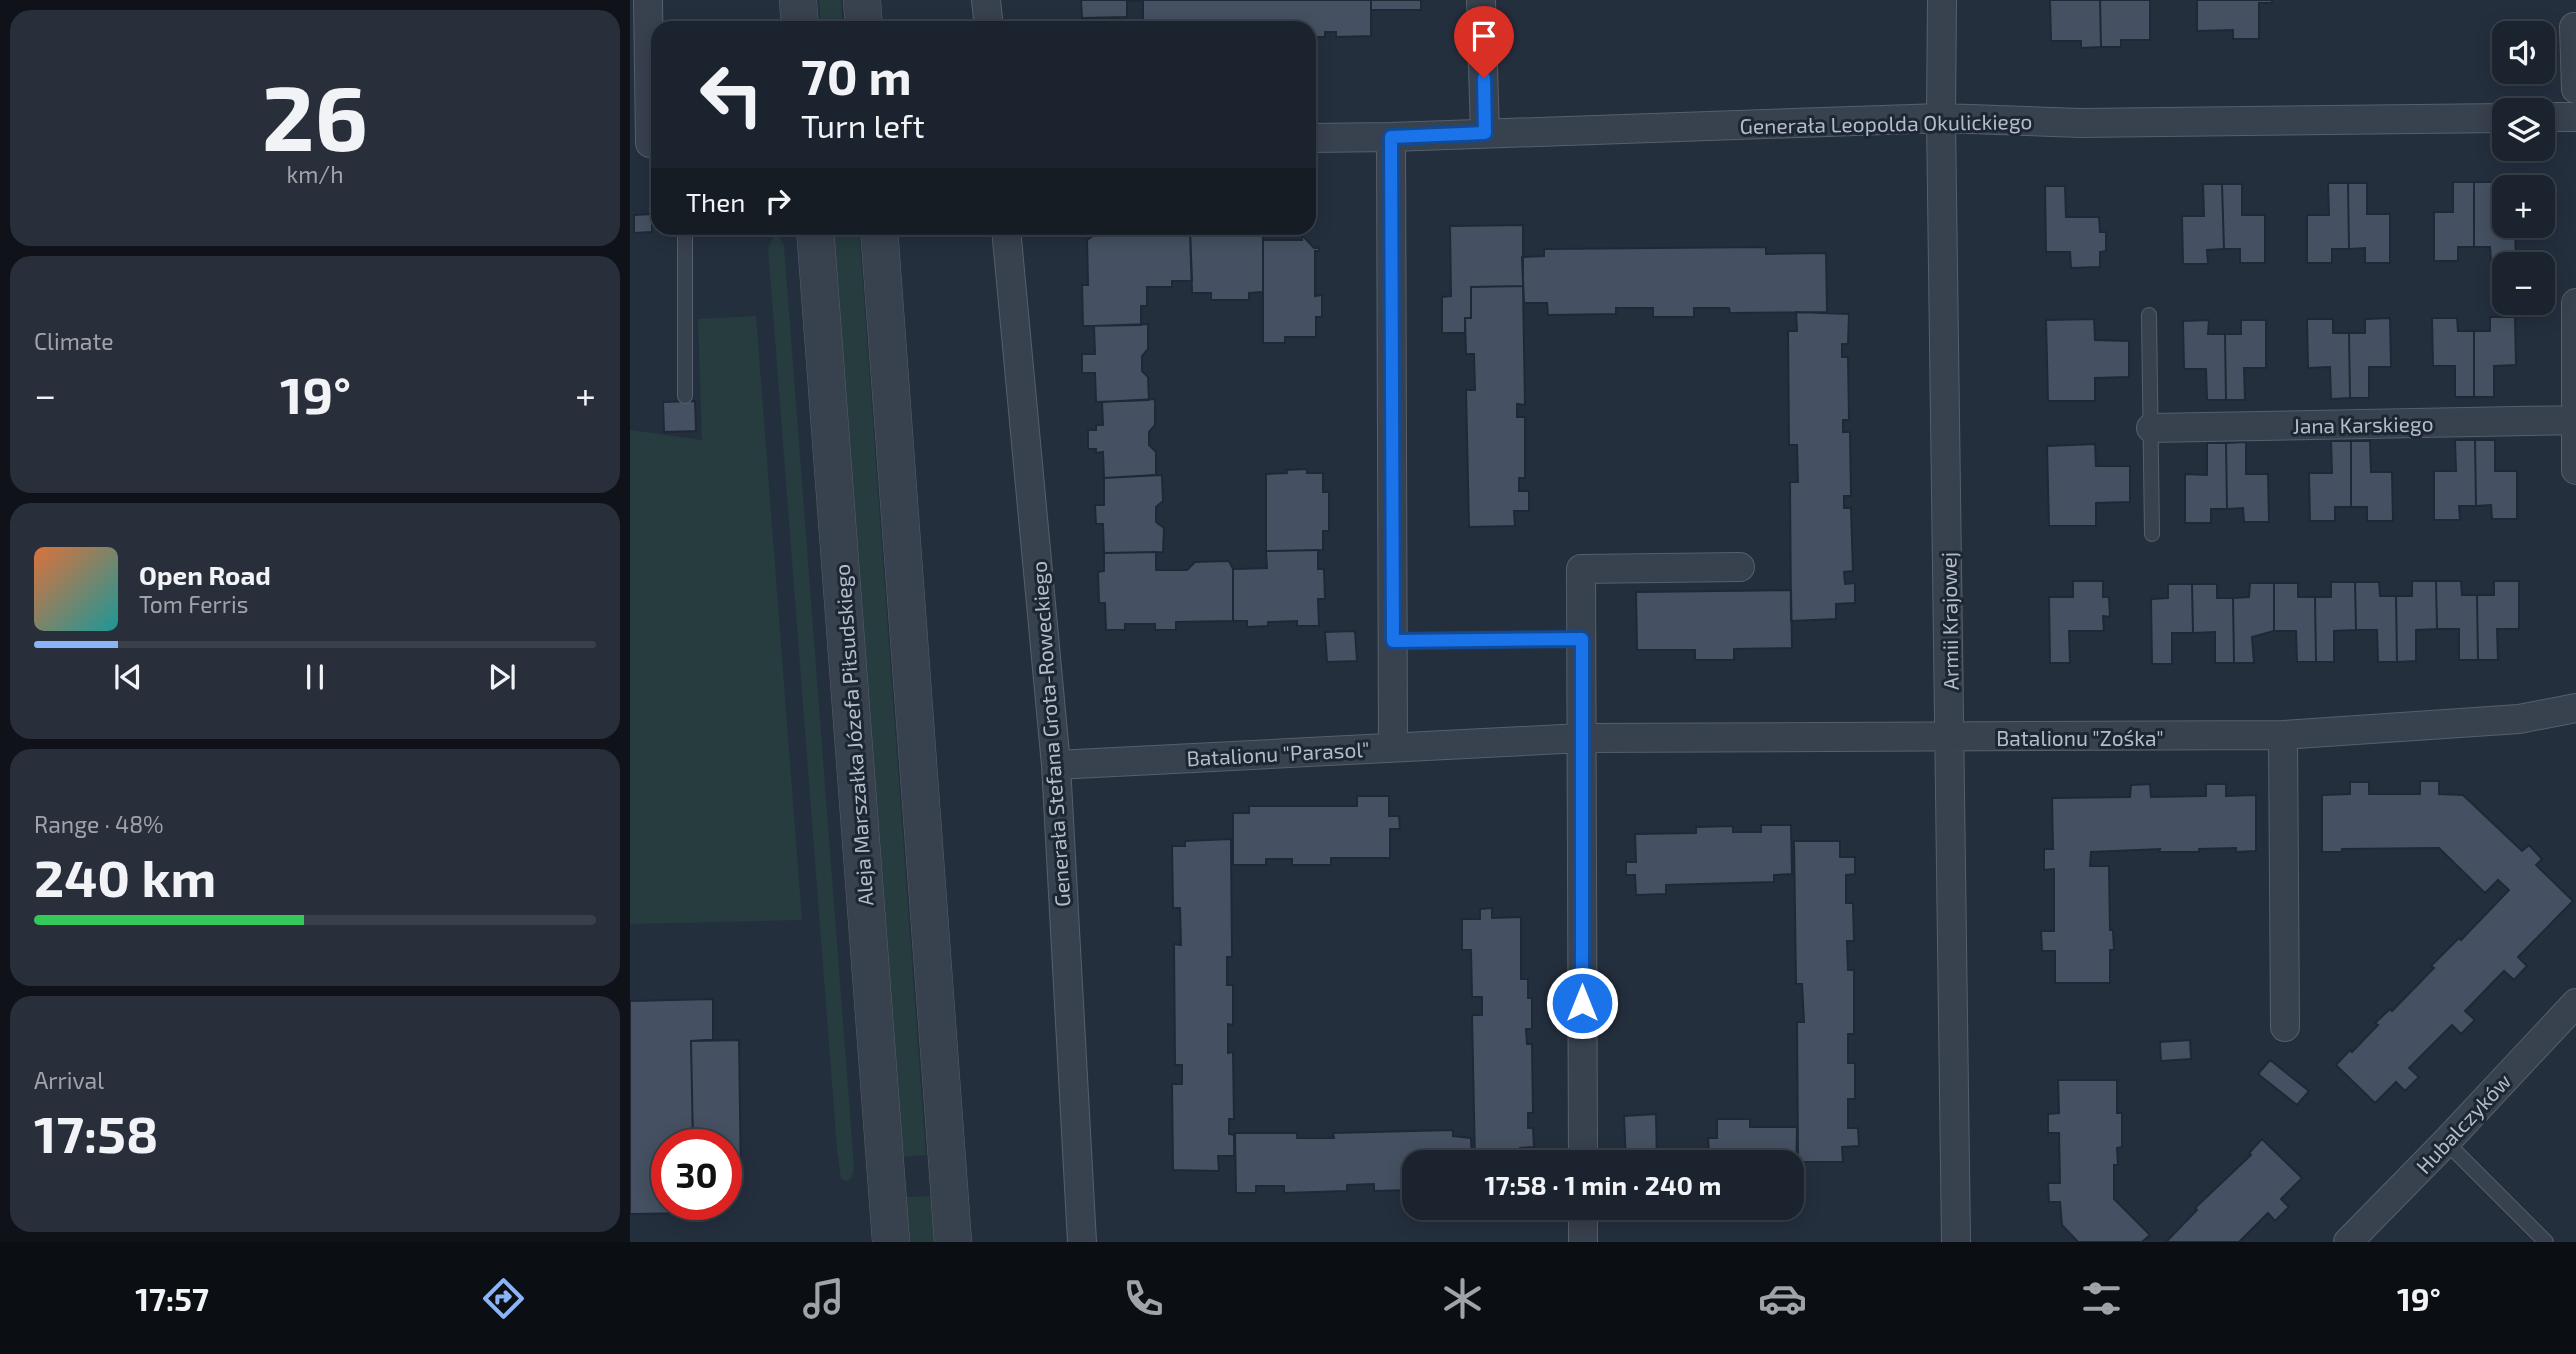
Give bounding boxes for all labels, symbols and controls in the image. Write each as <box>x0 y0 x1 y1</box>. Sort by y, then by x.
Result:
pin <box>1454 6 1514 78</box>
icon: arrive <box>1465 17 1503 55</box>
map controls <box>2492 21 2555 315</box>
button: sound <box>2492 21 2555 84</box>
text: 70 m <box>801 46 912 105</box>
icon: left <box>686 49 777 140</box>
text: 26 <box>262 60 368 169</box>
button: layers <box>2492 98 2555 161</box>
text: Turn left <box>801 106 925 144</box>
street label: Generała Leopolda Okulickiego <box>1739 108 2033 138</box>
text: km/h <box>286 160 344 188</box>
button: + <box>2492 175 2555 238</box>
icon: right <box>759 182 797 220</box>
text: Then <box>686 186 745 217</box>
button: − <box>2492 252 2555 315</box>
text: Climate <box>34 327 114 355</box>
text: 19° <box>280 362 351 424</box>
text: − <box>34 371 56 417</box>
text: + <box>575 371 596 417</box>
street label: Jana Karskiego <box>2292 410 2434 438</box>
street label: Armii Krajowej <box>1935 552 1964 690</box>
text: Open Road <box>139 559 271 590</box>
street label: Generała Stefana Grota-Roweckiego <box>1025 560 1075 908</box>
street label: Aleja Marszałka Józefa Piłsudskiego <box>829 563 878 907</box>
text: Tom Ferris <box>139 590 248 618</box>
icon: previous <box>109 658 147 696</box>
icon: pause <box>296 658 334 696</box>
icon: next <box>483 658 521 696</box>
street label: Batalionu "Zośka" <box>1996 725 2164 750</box>
street label: Batalionu "Parasol" <box>1186 736 1370 770</box>
text: Range · 48% <box>34 810 164 838</box>
text: 240 km <box>34 845 216 907</box>
position arrow <box>1545 966 1619 1040</box>
text: Arrival <box>34 1066 104 1094</box>
street label: Hubalczyków <box>2410 1068 2516 1178</box>
text: 17:58 <box>34 1101 158 1163</box>
speed limit sign: 30 <box>651 1129 742 1220</box>
text: 17:58 · 1 min · 240 m <box>1485 1169 1721 1200</box>
icon: directions <box>479 1274 528 1323</box>
icon: music <box>799 1274 848 1323</box>
icon: phone <box>1119 1274 1168 1323</box>
icon: climate <box>1438 1274 1487 1323</box>
icon: car <box>1758 1274 1807 1323</box>
icon: filters <box>2077 1274 2126 1323</box>
text: 17:57 <box>135 1279 209 1317</box>
text: 19° <box>2397 1279 2441 1317</box>

